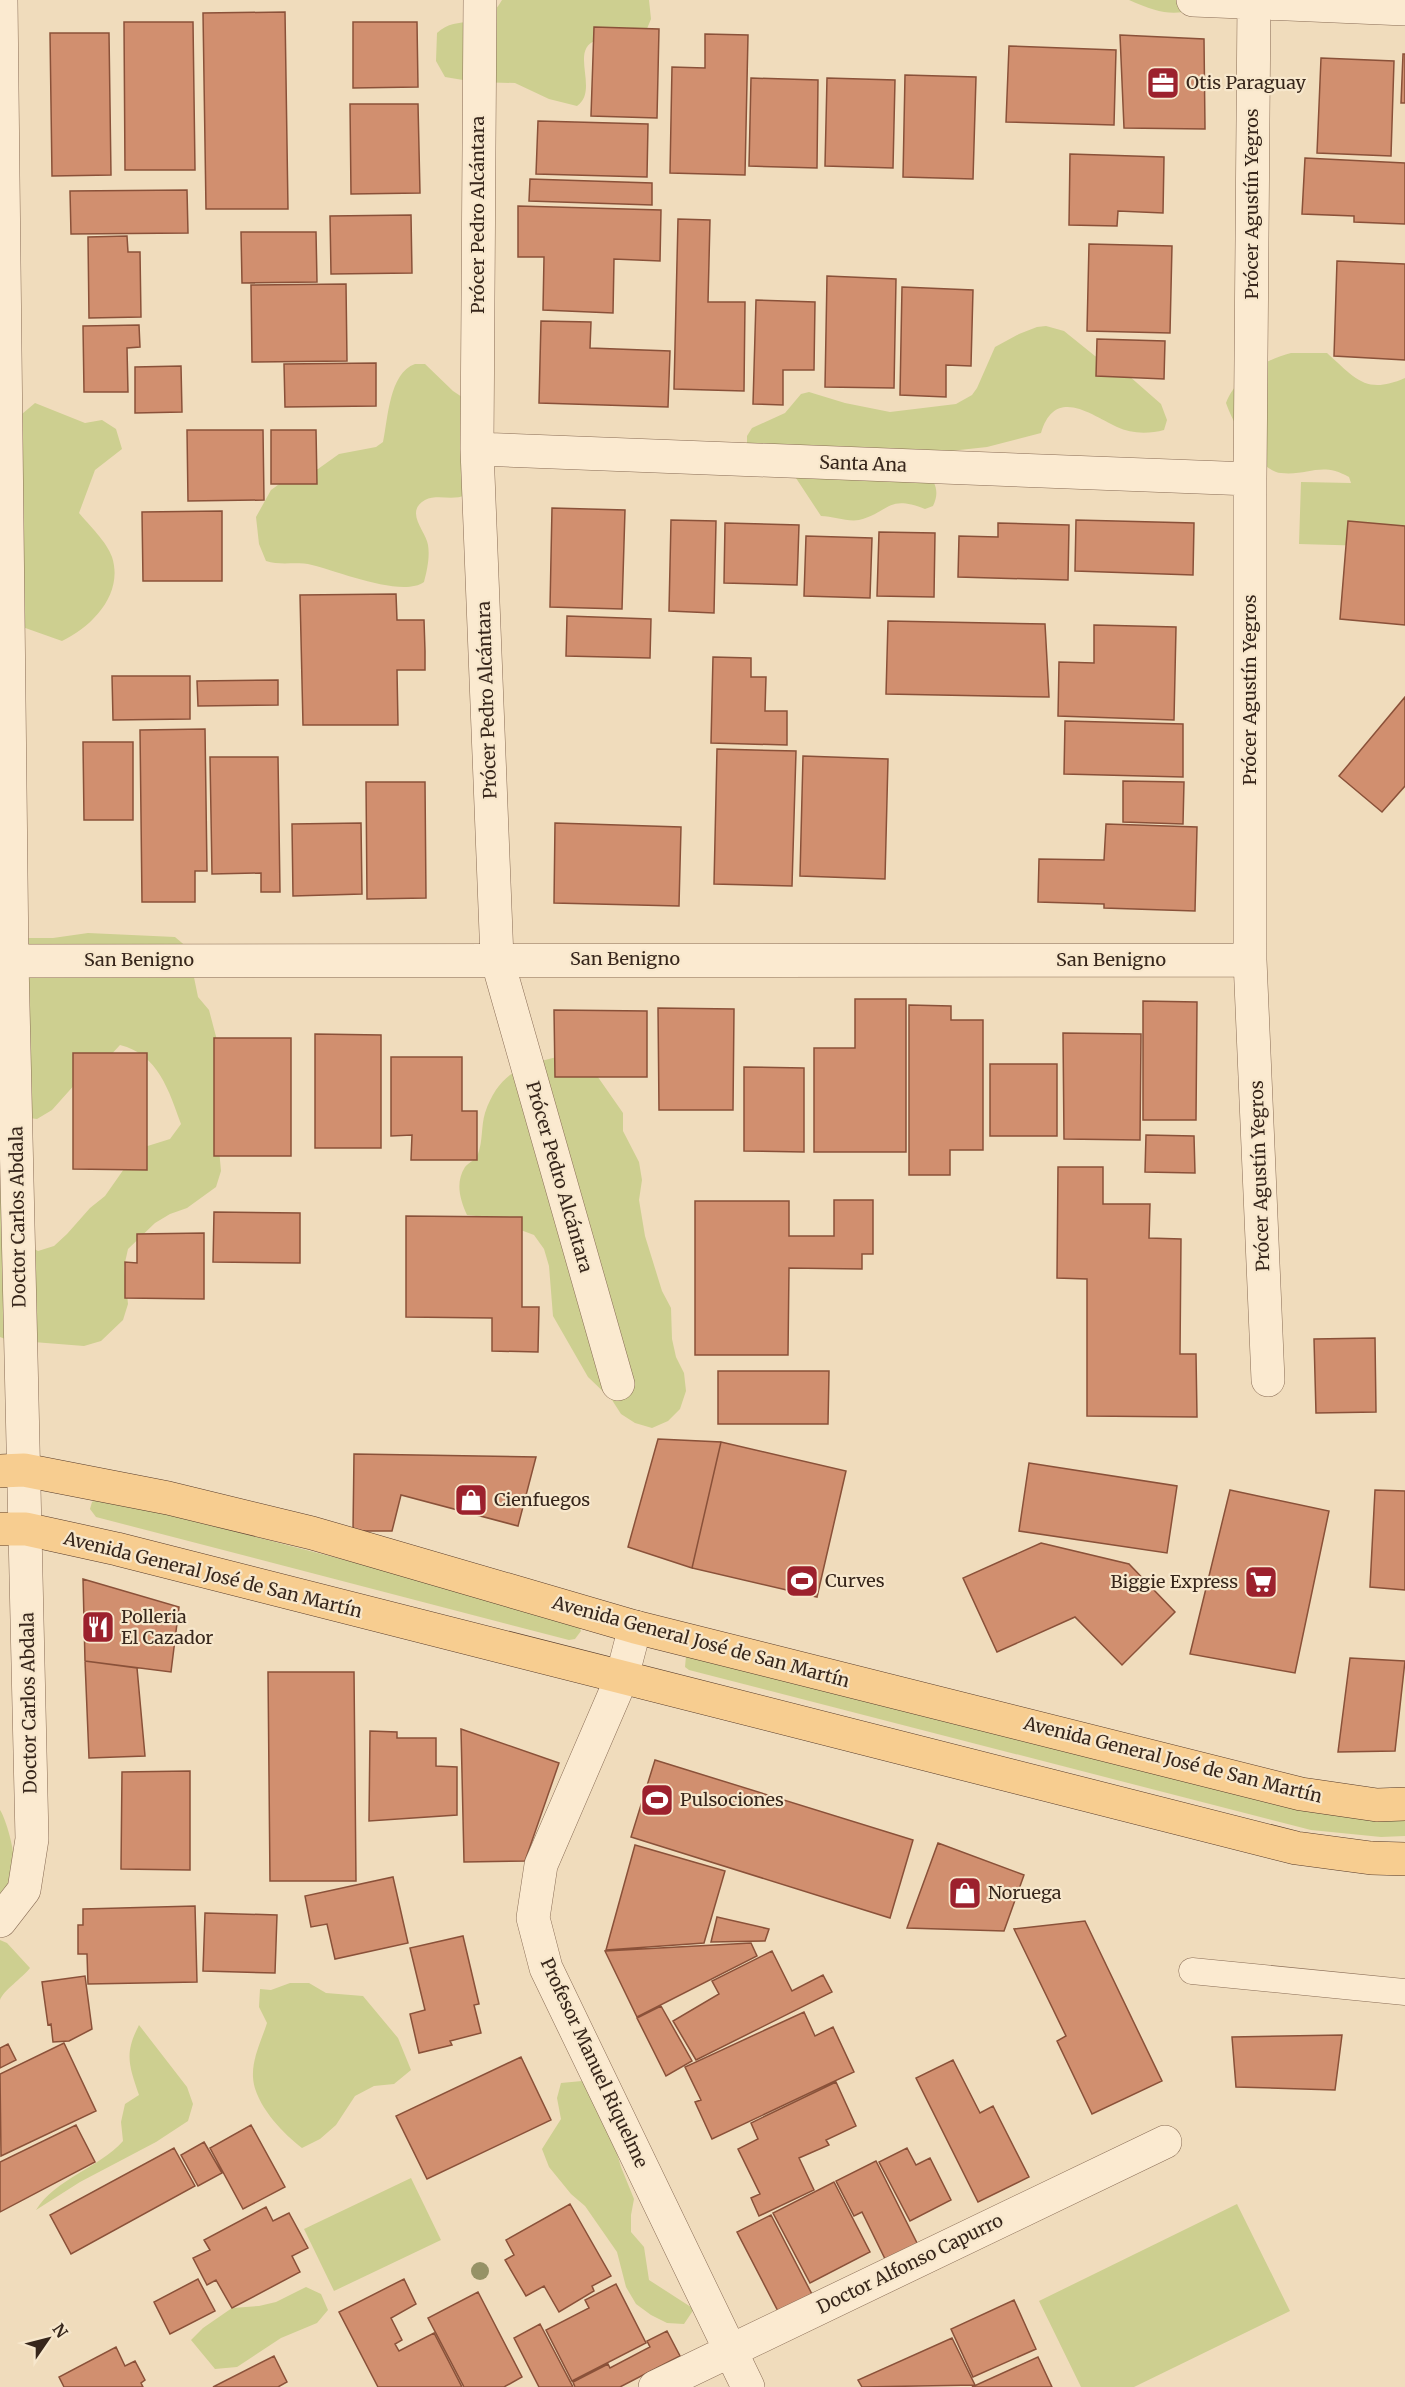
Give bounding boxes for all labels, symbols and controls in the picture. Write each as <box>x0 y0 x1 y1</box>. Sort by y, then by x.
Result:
office icon: Otis Paraguay <box>1145 65 1181 101</box>
place label: Otis Paraguay <box>1186 71 1306 94</box>
street label: Prócer Agustín Yegros <box>1240 108 1263 300</box>
street label: Prócer Pedro Alcántara <box>466 116 489 314</box>
street label: Santa Ana <box>819 450 908 477</box>
street label: Prócer Agustín Yegros <box>1238 594 1261 786</box>
street label: Prócer Pedro Alcántara <box>472 600 501 799</box>
street label: San Benigno <box>570 947 680 970</box>
street label: San Benigno <box>84 948 194 971</box>
street label: San Benigno <box>1056 948 1166 971</box>
street label: Prócer Pedro Alcántara <box>521 1078 598 1276</box>
street label: Prócer Agustín Yegros <box>1245 1080 1274 1272</box>
street label: Doctor Carlos Abdala <box>4 1126 31 1308</box>
shop icon: Cienfuegos <box>453 1482 489 1518</box>
place label: Cienfuegos <box>494 1488 590 1511</box>
street label: Avenida General José de San Martín <box>61 1526 365 1623</box>
sports icon: Curves <box>784 1563 820 1599</box>
supermarket icon: Biggie Express <box>1243 1564 1279 1600</box>
place label: Curves <box>825 1569 885 1592</box>
place label: Biggie Express <box>1111 1570 1238 1593</box>
street label: Avenida General José de San Martín <box>549 1590 852 1692</box>
place label: Polleria El Cazador <box>121 1605 213 1649</box>
restaurant icon: Polleria El Cazador <box>80 1609 116 1645</box>
street label: Doctor Carlos Abdala <box>15 1612 42 1794</box>
street label: Avenida General José de San Martín <box>1021 1711 1325 1808</box>
sports icon: Pulsociones <box>639 1782 675 1818</box>
place label: Pulsociones <box>680 1788 784 1811</box>
shop icon: Noruega <box>947 1875 983 1911</box>
place label: Noruega <box>988 1881 1062 1904</box>
street label: Profesor Manuel Riquelme <box>536 1954 653 2171</box>
street label: Doctor Alfonso Capurro <box>813 2208 1007 2319</box>
north arrow <box>18 2309 78 2369</box>
text: N <box>48 2319 72 2342</box>

